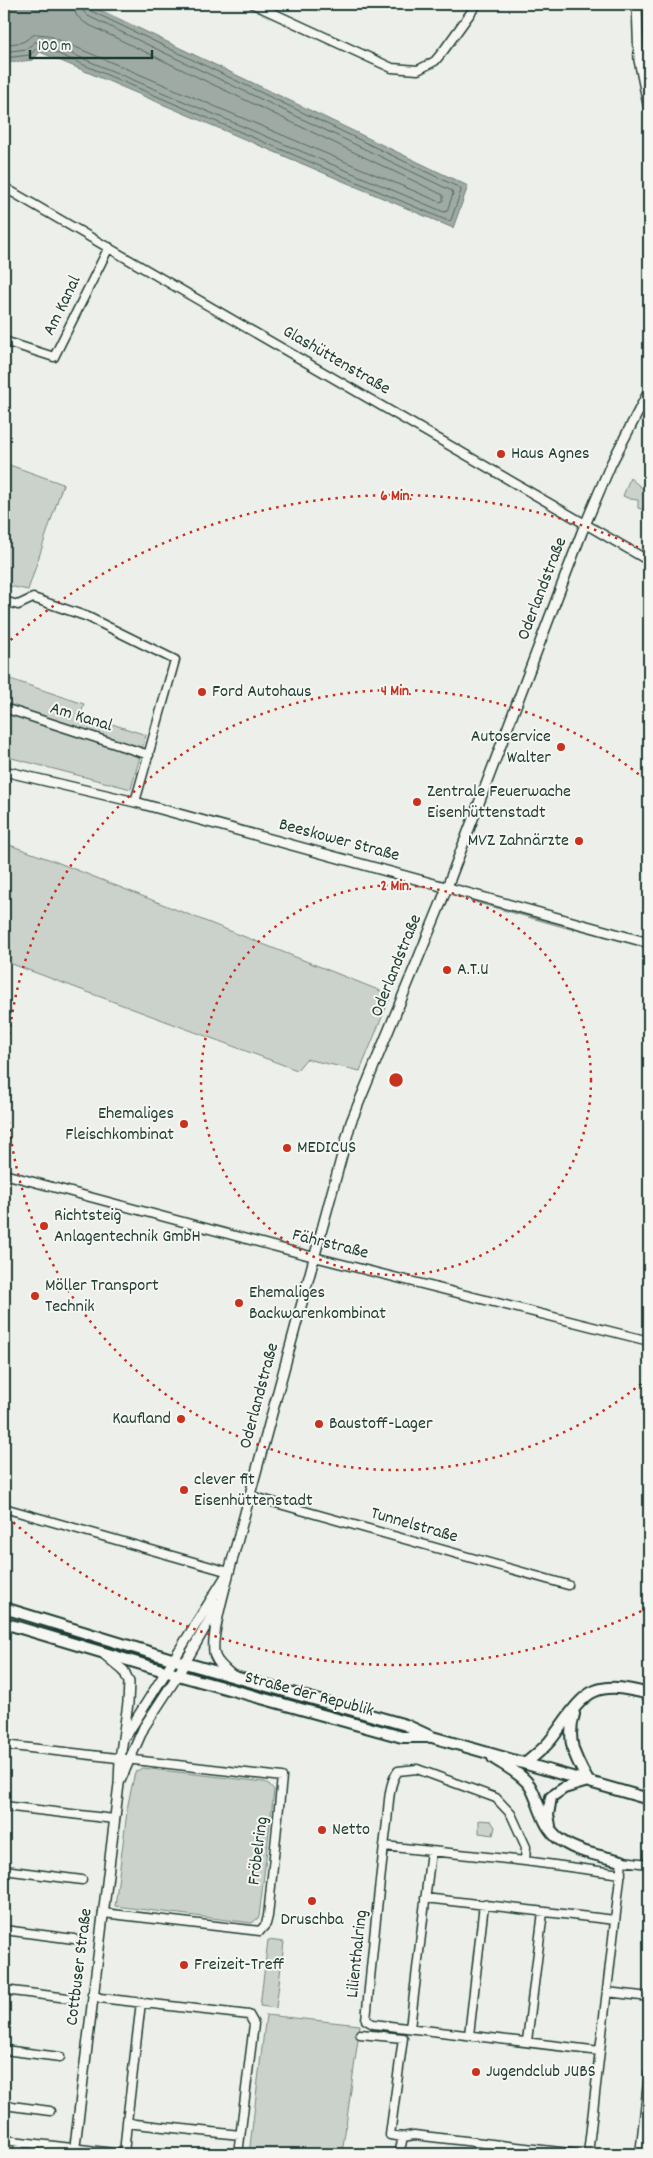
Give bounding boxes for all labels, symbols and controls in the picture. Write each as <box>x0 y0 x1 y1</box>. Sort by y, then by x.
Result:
scale bar <box>30 28 152 60</box>
text: 100 m <box>38 36 71 58</box>
street label: Am Kanal <box>38 271 89 340</box>
street label: Glashüttenstraße <box>277 320 395 402</box>
place label: Haus Agnes <box>511 442 590 467</box>
marker: Haus Agnes <box>495 448 507 460</box>
text: 6 Min. <box>380 486 412 508</box>
street label: Oderlandstraße <box>512 534 574 644</box>
place label: Ford Autohaus <box>212 680 312 705</box>
text: 4 Min. <box>381 681 412 703</box>
marker: Ford Autohaus <box>196 686 208 698</box>
street label: Am Kanal <box>47 697 116 740</box>
place label: Autoservice Walter <box>471 725 551 771</box>
marker: Autoservice Walter <box>555 741 567 753</box>
place label: Zentrale Feuerwache Eisenhüttenstadt <box>427 780 571 826</box>
marker: Zentrale Feuerwache Eisenhüttenstadt <box>411 796 423 808</box>
street label: Beeskower Straße <box>276 813 402 869</box>
place label: MVZ Zahnärzte <box>468 829 569 854</box>
marker: MVZ Zahnärzte <box>573 835 585 847</box>
text: 2 Min. <box>381 876 412 898</box>
street label: Oderlandstraße <box>365 911 429 1021</box>
place label: A.T.U <box>457 958 489 983</box>
marker: A.T.U <box>441 964 453 976</box>
centre of rings <box>387 1071 405 1089</box>
place label: Ehemaliges Fleischkombinat <box>65 1102 174 1148</box>
marker: Ehemaliges Fleischkombinat <box>178 1118 190 1130</box>
place label: MEDICUS <box>297 1136 356 1161</box>
marker: MEDICUS <box>281 1142 293 1154</box>
place label: Richtsteig Anlagentechnik GmbH <box>54 1204 201 1250</box>
marker: Richtsteig Anlagentechnik GmbH <box>38 1220 50 1232</box>
street label: Fährstraße <box>289 1223 371 1267</box>
place label: Möller Transport Technik <box>45 1274 159 1320</box>
place label: Ehemaliges Backwarenkombinat <box>249 1281 386 1327</box>
marker: Möller Transport Technik <box>29 1290 41 1302</box>
marker: Ehemaliges Backwarenkombinat <box>233 1297 245 1309</box>
street label: Oderlandstraße <box>234 1340 286 1452</box>
place label: Kaufland <box>112 1407 171 1432</box>
place label: Baustoff-Lager <box>329 1412 433 1437</box>
marker: Kaufland <box>175 1413 187 1425</box>
marker: Baustoff-Lager <box>313 1418 325 1430</box>
place label: clever fit Eisenhüttenstadt <box>194 1468 313 1514</box>
marker: clever fit Eisenhüttenstadt <box>178 1484 190 1496</box>
street label: Tunnelstraße <box>367 1502 461 1550</box>
street label: Straße der Republik <box>242 1666 376 1724</box>
street label: Fröbelring <box>242 1815 276 1887</box>
place label: Netto <box>332 1818 370 1843</box>
marker: Netto <box>316 1824 328 1836</box>
marker: Druschba <box>306 1895 318 1907</box>
street label: Cottbuser Straße <box>60 1907 100 2027</box>
place label: Druschba <box>280 1908 344 1933</box>
street label: Lilienthalring <box>341 1909 375 1999</box>
place label: Freizeit-Treff <box>194 1953 285 1978</box>
marker: Freizeit-Treff <box>178 1959 190 1971</box>
place label: Jugendclub JUBS <box>486 2060 596 2085</box>
marker: Jugendclub JUBS <box>470 2066 482 2078</box>

